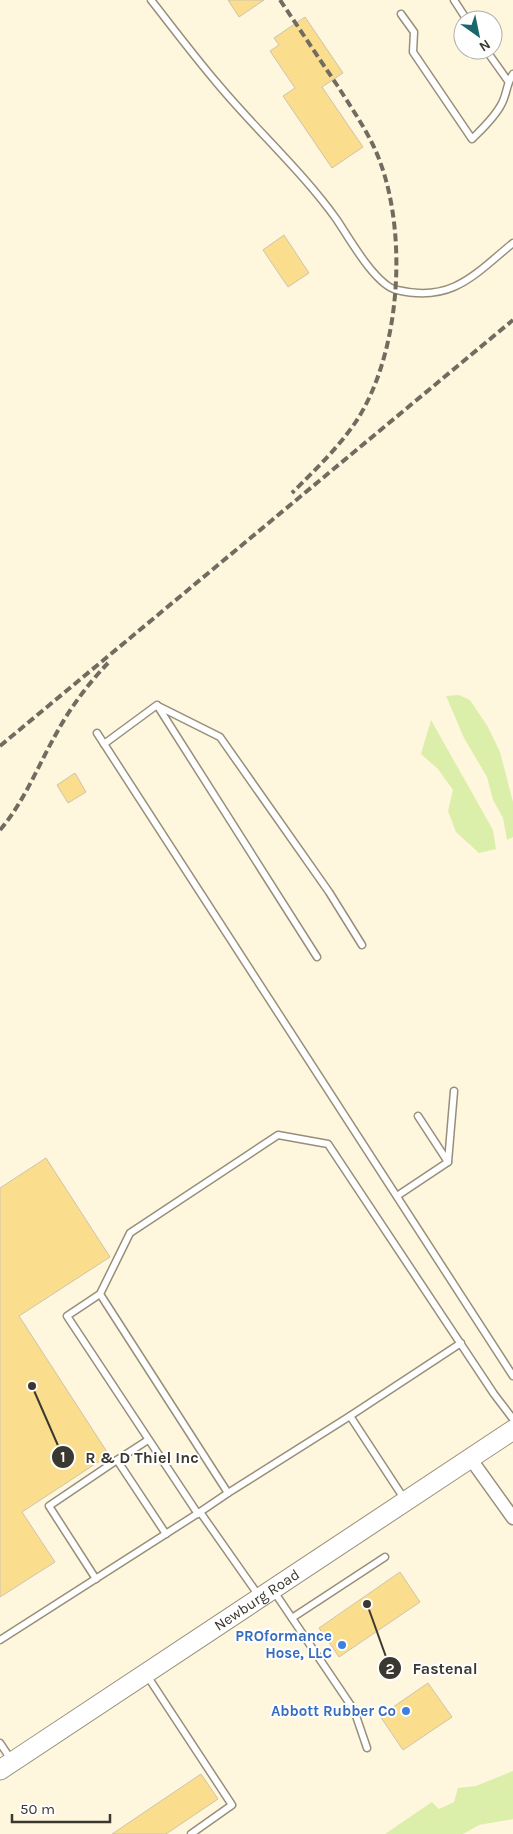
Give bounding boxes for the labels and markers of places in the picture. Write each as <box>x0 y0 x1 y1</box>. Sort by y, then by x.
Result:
callout: R & D Thiel Inc <box>50 1442 209 1473</box>
place label: PROformance Hose, LLC <box>235 1627 332 1662</box>
marker: PROformance Hose, LLC <box>336 1639 348 1651</box>
callout: Fastenal <box>377 1653 488 1684</box>
place label: Abbott Rubber Co <box>271 1702 396 1720</box>
marker: Abbott Rubber Co <box>400 1705 412 1717</box>

